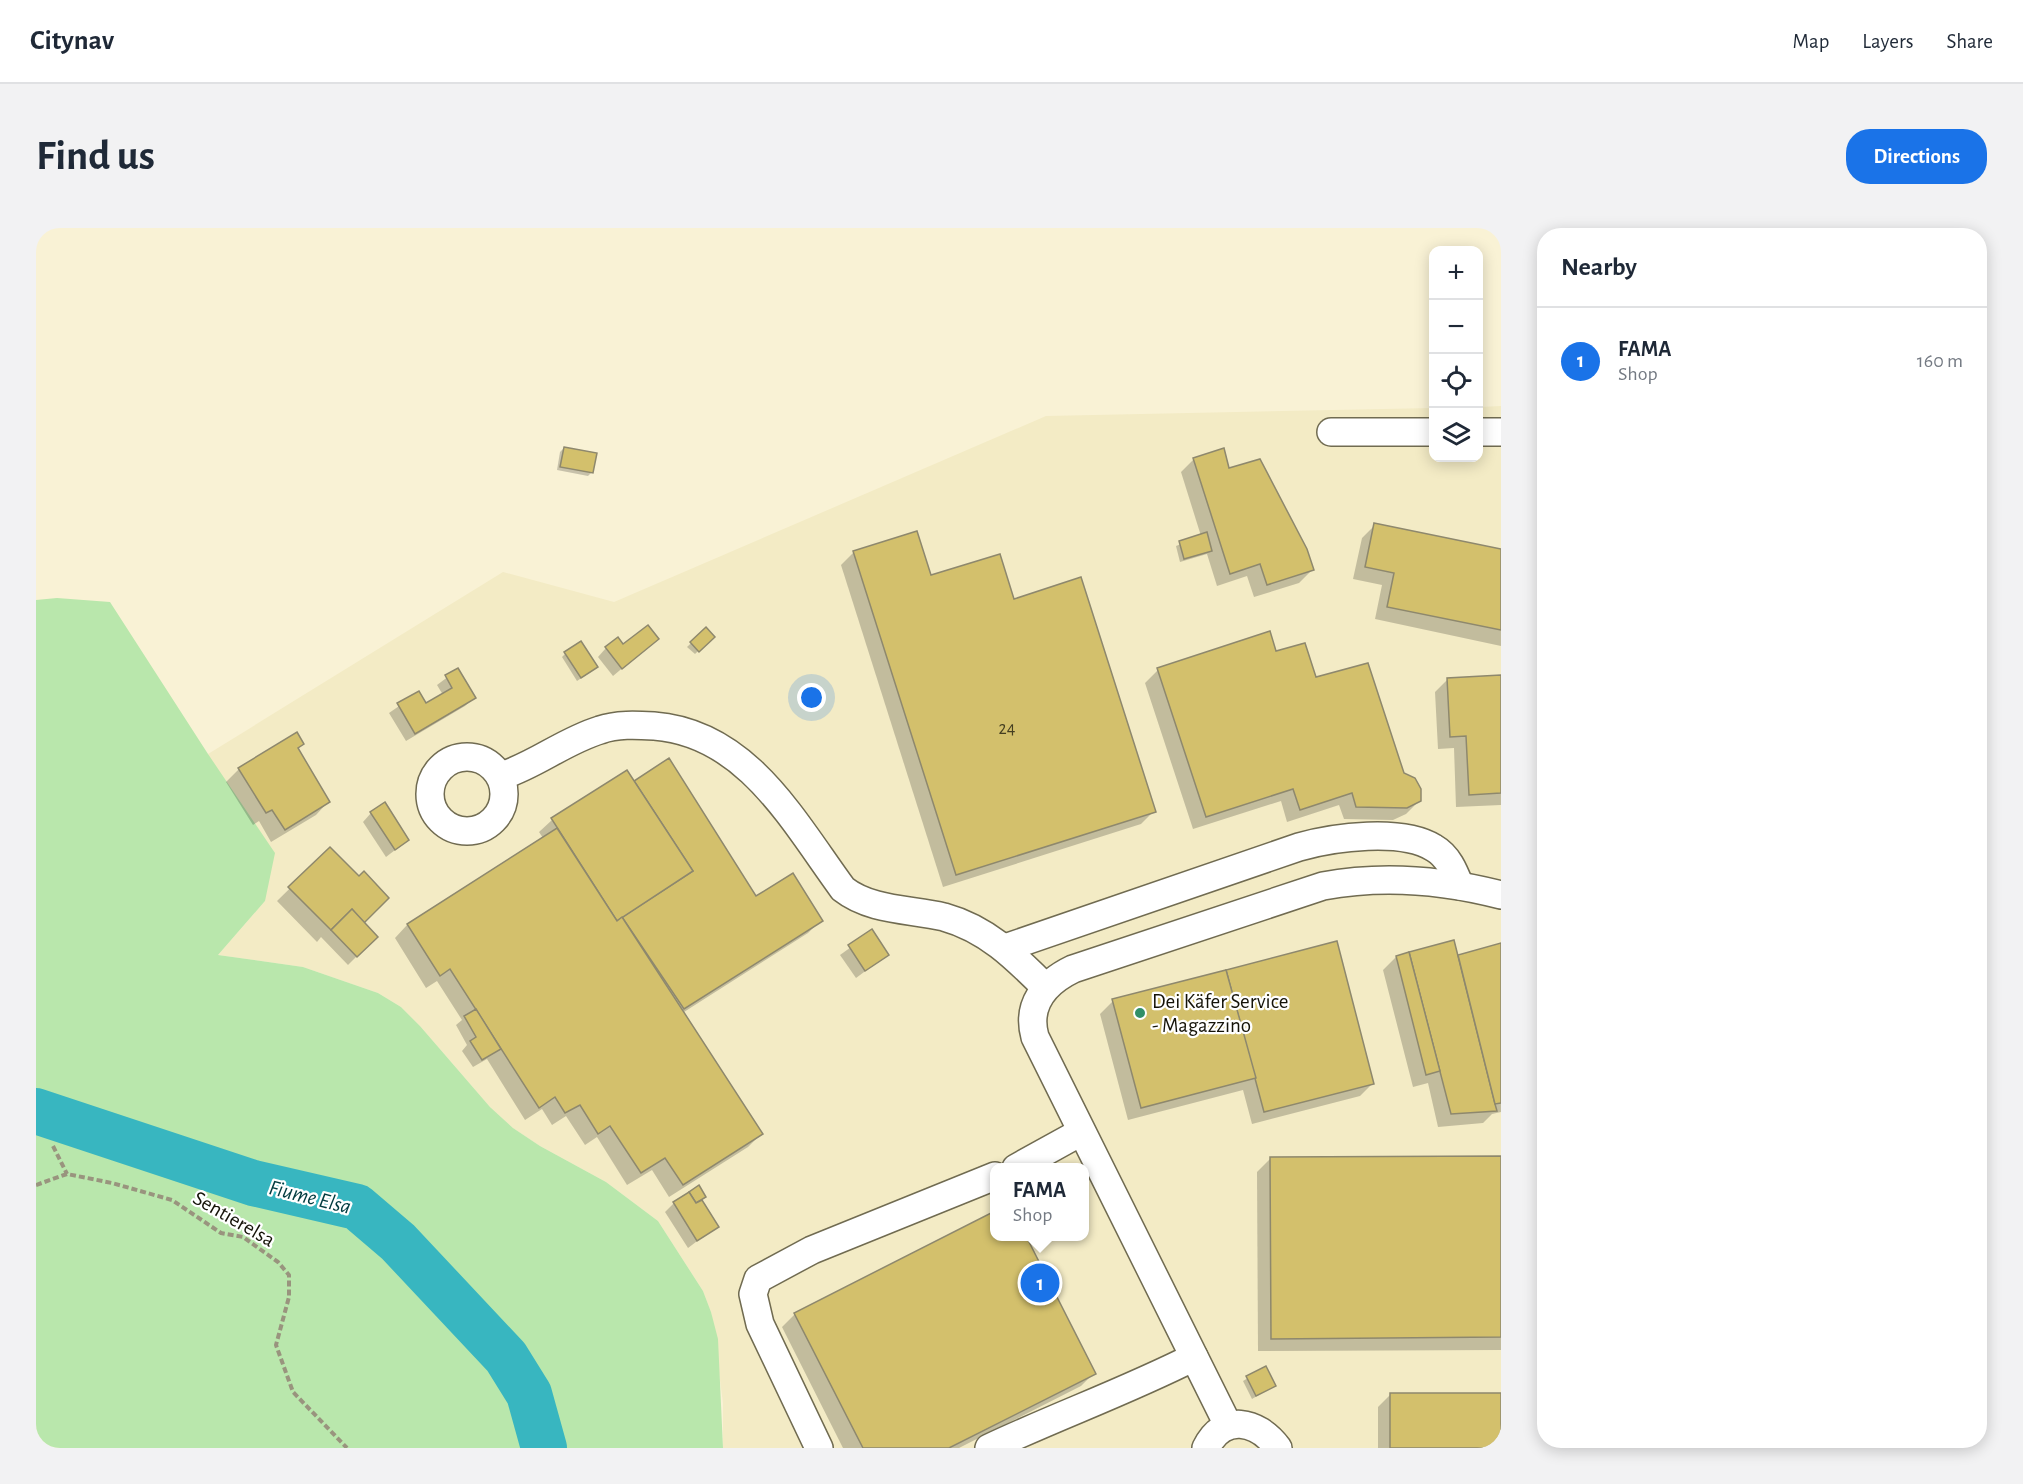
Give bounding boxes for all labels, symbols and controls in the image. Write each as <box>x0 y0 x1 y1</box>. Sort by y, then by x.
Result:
text: Citynav <box>30 27 114 55</box>
text: Map <box>1793 31 1829 52</box>
text: Layers <box>1862 31 1913 52</box>
text: Share <box>1946 31 1993 52</box>
button: Directions <box>1846 129 1987 184</box>
text: Find us <box>36 135 155 177</box>
map controls <box>1429 246 1483 462</box>
button: + <box>1429 246 1483 300</box>
text: Nearby <box>1561 254 1637 280</box>
button: − <box>1429 300 1483 354</box>
text: FAMA <box>1618 338 1671 360</box>
text: 1 <box>1577 351 1584 371</box>
text: 160 m <box>1917 351 1963 371</box>
button: locate <box>1429 354 1483 408</box>
text: Shop <box>1618 364 1658 384</box>
button: layers <box>1429 408 1483 462</box>
your location <box>797 683 826 712</box>
house number: 24 <box>999 720 1016 738</box>
place label: Dei Käfer Service - Magazzino <box>1152 991 1288 1036</box>
marker: Dei Käfer Service - Magazzino <box>1133 1006 1147 1020</box>
popup <box>990 1163 1089 1241</box>
water label: Fiume Elsa <box>267 1176 353 1218</box>
text: FAMA <box>1013 1179 1066 1201</box>
street label: Sentierelsa <box>190 1187 279 1251</box>
text: Shop <box>1013 1205 1052 1225</box>
pin: 1 <box>1020 1260 1060 1306</box>

